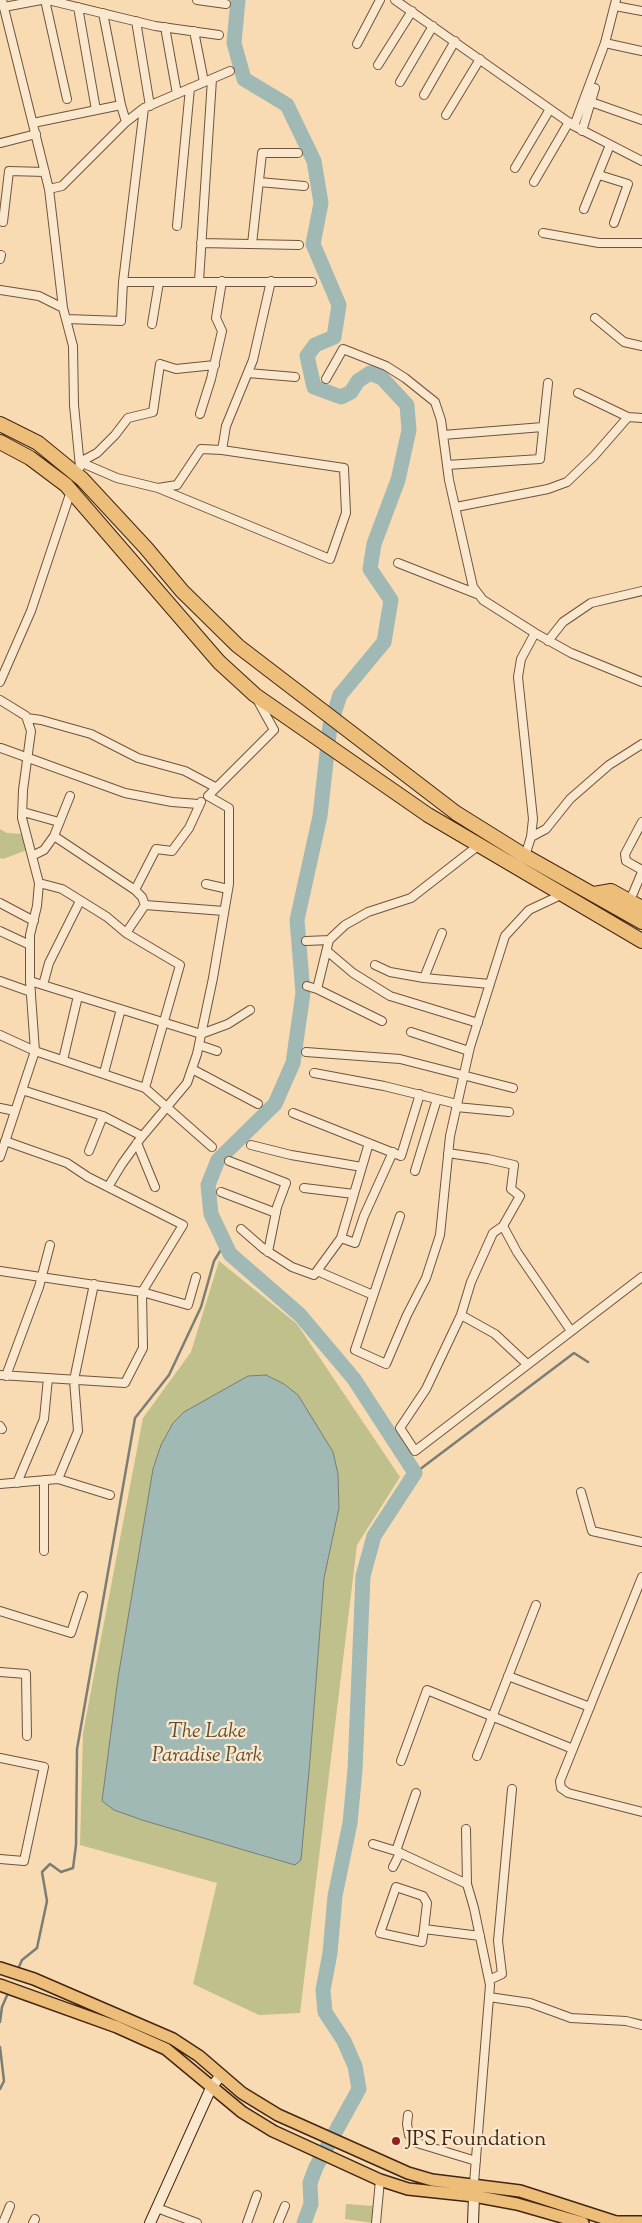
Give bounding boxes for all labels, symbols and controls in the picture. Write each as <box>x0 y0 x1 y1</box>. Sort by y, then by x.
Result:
park label: The Lake Paradise Park <box>152 1720 262 1770</box>
place label: JPS Foundation <box>406 2128 546 2154</box>
marker: JPS Foundation <box>390 2135 402 2147</box>

